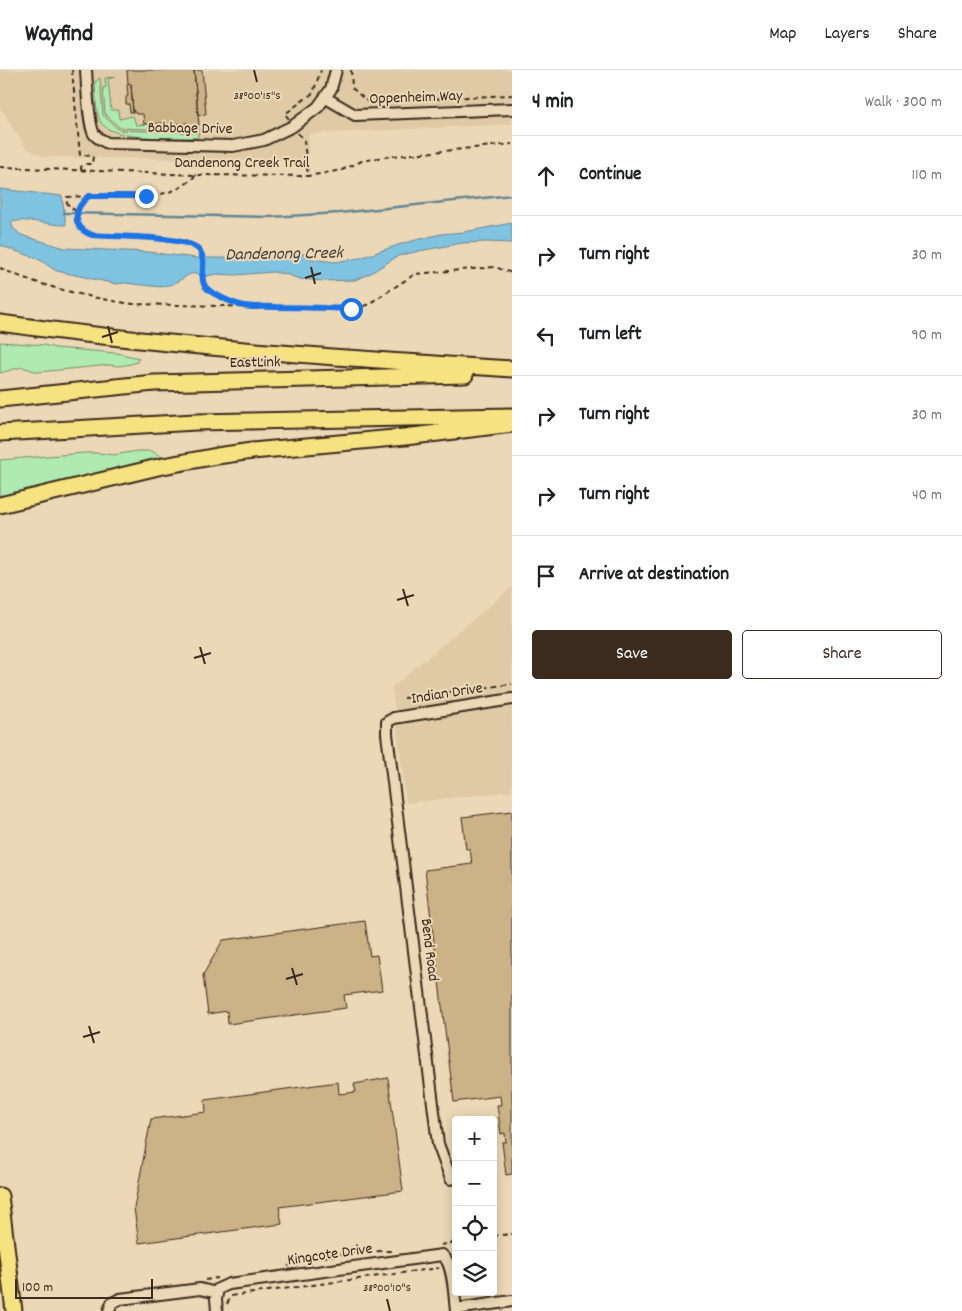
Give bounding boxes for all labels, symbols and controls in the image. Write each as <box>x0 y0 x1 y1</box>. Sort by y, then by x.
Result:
text: Wayfind <box>25 18 93 52</box>
text: Map <box>769 22 796 47</box>
text: Layers <box>824 22 870 47</box>
text: Share <box>898 22 937 47</box>
street label: Oppenheim Way <box>369 85 464 111</box>
text: 38°00'15"S <box>233 88 281 105</box>
text: 4 min <box>532 88 574 118</box>
text: Walk · 300 m <box>865 91 942 114</box>
street label: Babbage Drive <box>147 117 233 141</box>
street label: Dandenong Creek Trail <box>175 152 310 175</box>
icon: ahead <box>532 162 560 190</box>
text: Continue <box>579 162 641 189</box>
text: 110 m <box>912 164 942 187</box>
route end <box>135 185 158 208</box>
water label: Dandenong Creek <box>225 241 345 269</box>
icon: right <box>532 242 560 270</box>
text: Turn right <box>579 242 650 269</box>
text: 30 m <box>912 244 942 267</box>
route start <box>340 298 363 321</box>
icon: left <box>532 322 560 350</box>
text: Turn left <box>579 322 642 349</box>
text: 90 m <box>911 324 942 347</box>
street label: EastLink <box>229 351 281 375</box>
icon: right <box>532 402 560 430</box>
text: Turn right <box>579 402 650 429</box>
text: 30 m <box>912 404 942 427</box>
icon: right <box>532 482 560 510</box>
text: Turn right <box>579 482 650 509</box>
text: 40 m <box>912 484 942 507</box>
icon: arrive <box>532 562 560 590</box>
text: Arrive at destination <box>579 562 729 589</box>
button: Save <box>532 630 732 679</box>
button: Share <box>742 630 942 679</box>
street label: Indian Drive <box>410 677 484 711</box>
street label: Bend Road <box>414 917 444 983</box>
map controls <box>452 1116 497 1296</box>
button: + <box>452 1116 497 1161</box>
button: − <box>452 1161 497 1206</box>
button: locate <box>452 1206 497 1251</box>
street label: Kingcote Drive <box>286 1238 374 1272</box>
button: layers <box>452 1251 497 1296</box>
scale bar <box>15 1276 152 1299</box>
text: 100 m <box>22 1278 53 1298</box>
text: 38°00'10"S <box>363 1280 411 1297</box>

